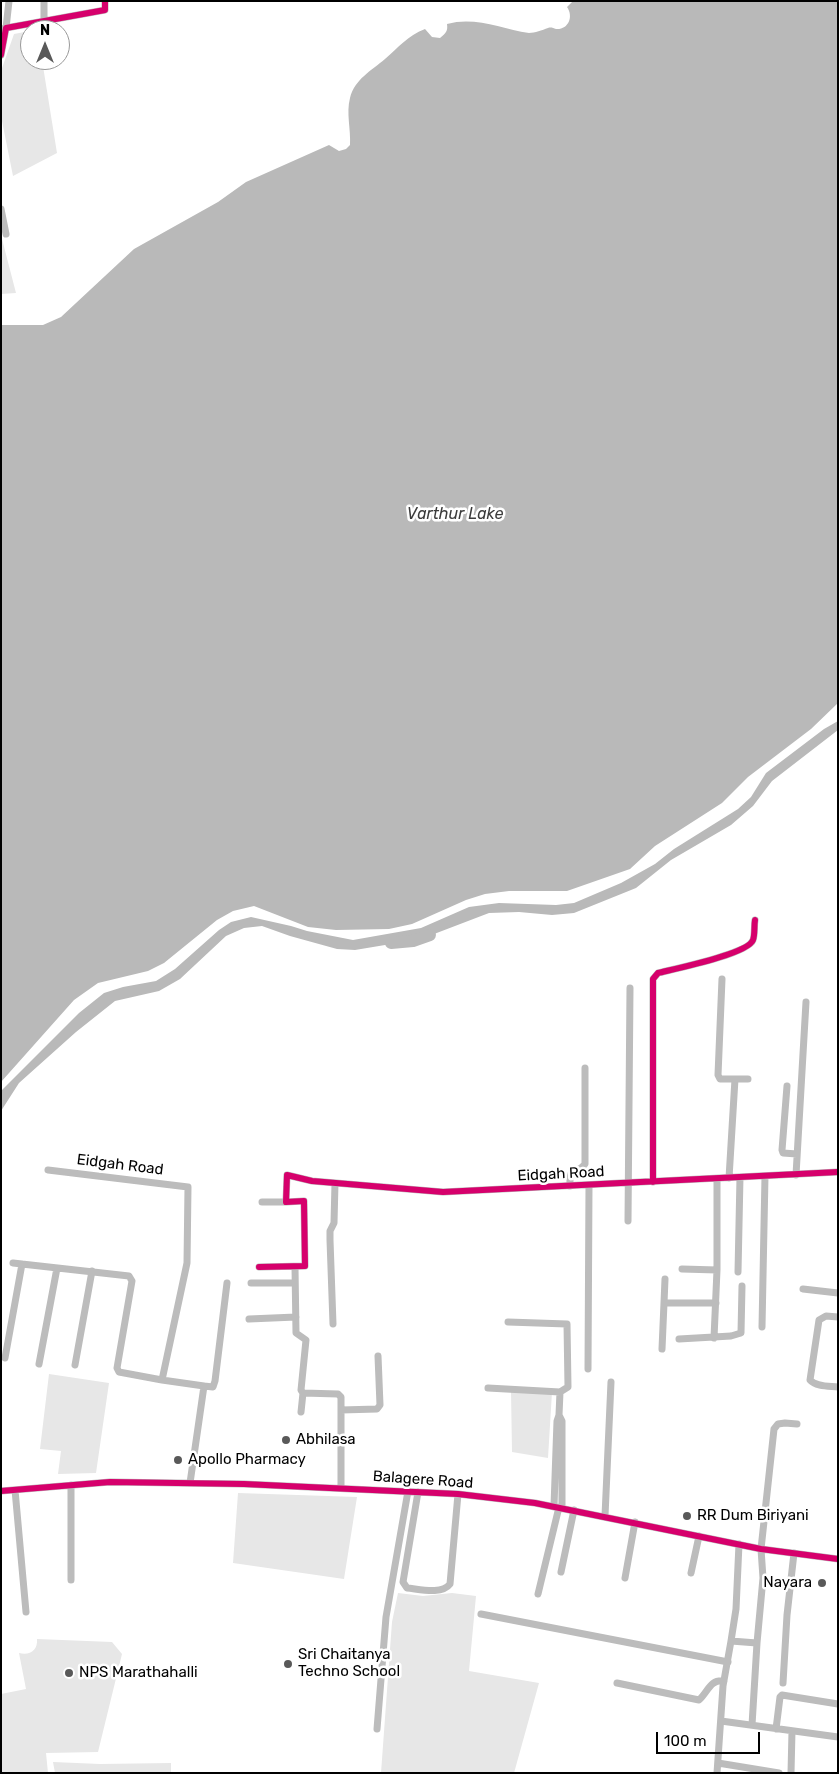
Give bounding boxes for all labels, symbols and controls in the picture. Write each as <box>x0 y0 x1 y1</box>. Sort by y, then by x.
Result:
north arrow <box>20 20 70 70</box>
text: N <box>40 22 50 39</box>
water label: Varthur Lake <box>407 504 503 524</box>
street label: Eidgah Road <box>76 1151 164 1179</box>
street label: Eidgah Road <box>517 1163 605 1185</box>
place label: Abhilasa <box>296 1431 356 1449</box>
marker: Abhilasa <box>280 1434 292 1446</box>
place label: Apollo Pharmacy <box>188 1451 306 1469</box>
marker: Apollo Pharmacy <box>172 1454 184 1466</box>
street label: Balagere Road <box>372 1468 474 1492</box>
place label: RR Dum Biriyani <box>697 1507 809 1525</box>
marker: RR Dum Biriyani <box>681 1510 693 1522</box>
place label: Nayara <box>763 1574 812 1592</box>
marker: Nayara <box>816 1577 828 1589</box>
place label: Sri Chaitanya Techno School <box>298 1646 400 1681</box>
marker: Sri Chaitanya Techno School <box>282 1658 294 1670</box>
place label: NPS Marathahalli <box>79 1664 198 1682</box>
marker: NPS Marathahalli <box>63 1667 75 1679</box>
scale bar <box>659 1722 763 1754</box>
text: 100 m <box>664 1732 706 1750</box>

